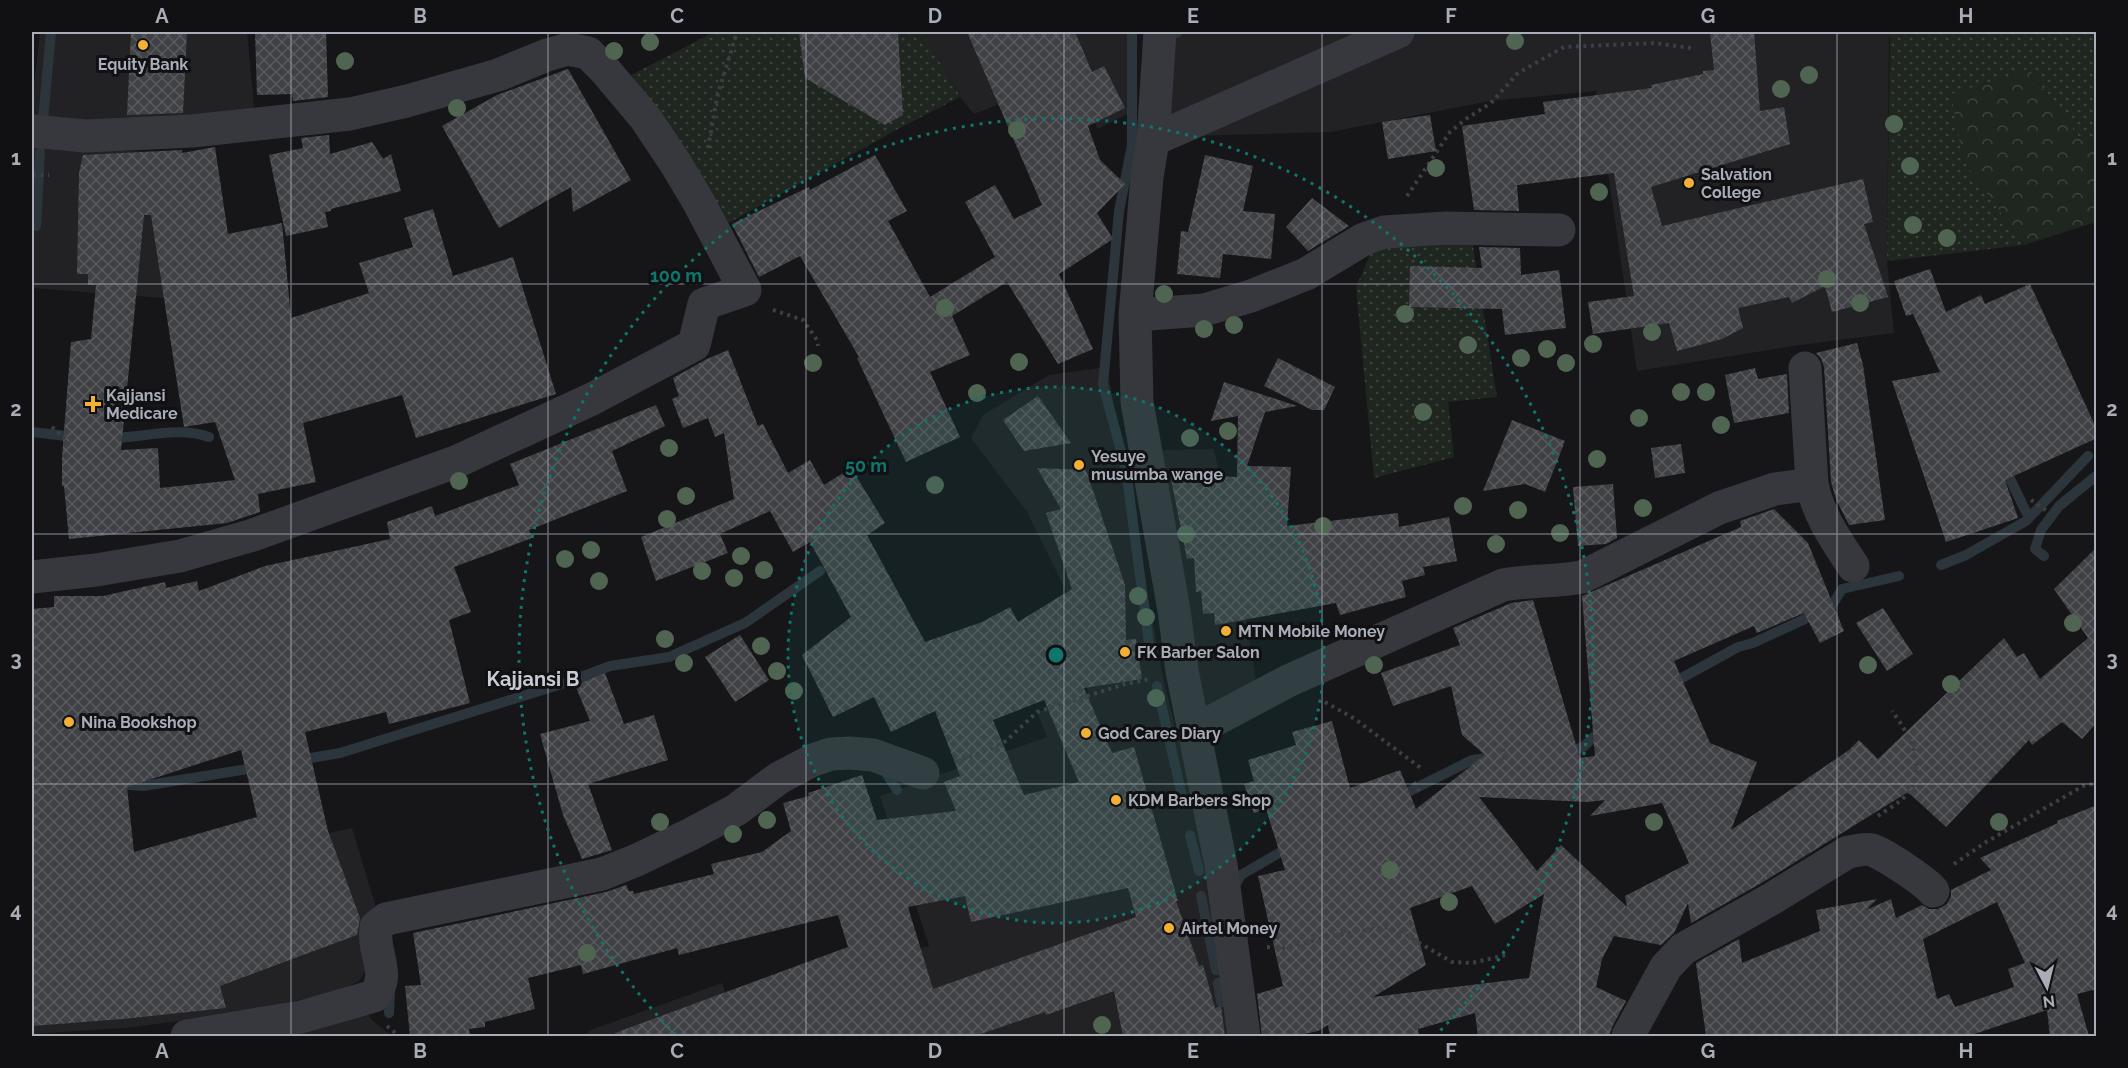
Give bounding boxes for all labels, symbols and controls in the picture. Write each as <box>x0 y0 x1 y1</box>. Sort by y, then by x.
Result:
text: A <box>155 4 169 28</box>
text: B <box>413 4 427 28</box>
text: C <box>670 4 684 28</box>
text: D <box>928 4 942 28</box>
text: E <box>1187 4 1199 28</box>
text: F <box>1445 4 1457 28</box>
text: G <box>1701 4 1715 28</box>
text: H <box>1959 4 1973 28</box>
marker: Equity Bank <box>136 38 150 52</box>
place label: Equity Bank <box>98 55 188 74</box>
text: 1 <box>11 146 21 170</box>
text: 1 <box>2107 146 2117 170</box>
place label: Salvation College <box>1701 165 1772 202</box>
marker: Salvation College <box>1682 176 1696 190</box>
text: 100 m <box>650 265 702 286</box>
place label: Kajjansi Medicare <box>106 386 178 423</box>
marker: Kajjansi Medicare <box>84 395 102 413</box>
text: 2 <box>10 397 22 421</box>
text: 2 <box>2106 397 2118 421</box>
place label: Yesuye musumba wange <box>1091 447 1223 484</box>
text: 50 m <box>845 455 887 476</box>
marker: Yesuye musumba wange <box>1072 458 1086 472</box>
place label: MTN Mobile Money <box>1238 622 1385 641</box>
marker: MTN Mobile Money <box>1219 624 1233 638</box>
place label: FK Barber Salon <box>1137 643 1260 662</box>
centre of rings <box>1046 645 1066 665</box>
marker: FK Barber Salon <box>1118 645 1132 659</box>
text: 3 <box>10 647 22 671</box>
text: 3 <box>2106 647 2118 671</box>
district label: Kajjansi B <box>487 667 579 691</box>
place label: Nina Bookshop <box>81 713 197 732</box>
marker: Nina Bookshop <box>62 715 76 729</box>
place label: God Cares Diary <box>1098 724 1221 743</box>
marker: God Cares Diary <box>1079 726 1093 740</box>
place label: KDM Barbers Shop <box>1128 791 1271 810</box>
marker: KDM Barbers Shop <box>1109 793 1123 807</box>
text: 4 <box>10 898 22 922</box>
text: 4 <box>2106 898 2118 922</box>
place label: Airtel Money <box>1181 919 1278 938</box>
marker: Airtel Money <box>1162 921 1176 935</box>
north arrow <box>2017 957 2077 1017</box>
text: N <box>2042 991 2056 1012</box>
text: A <box>155 1039 169 1063</box>
text: B <box>413 1039 427 1063</box>
text: C <box>670 1039 684 1063</box>
text: D <box>928 1039 942 1063</box>
text: E <box>1187 1039 1199 1063</box>
text: F <box>1445 1039 1457 1063</box>
text: G <box>1701 1039 1715 1063</box>
text: H <box>1959 1039 1973 1063</box>

